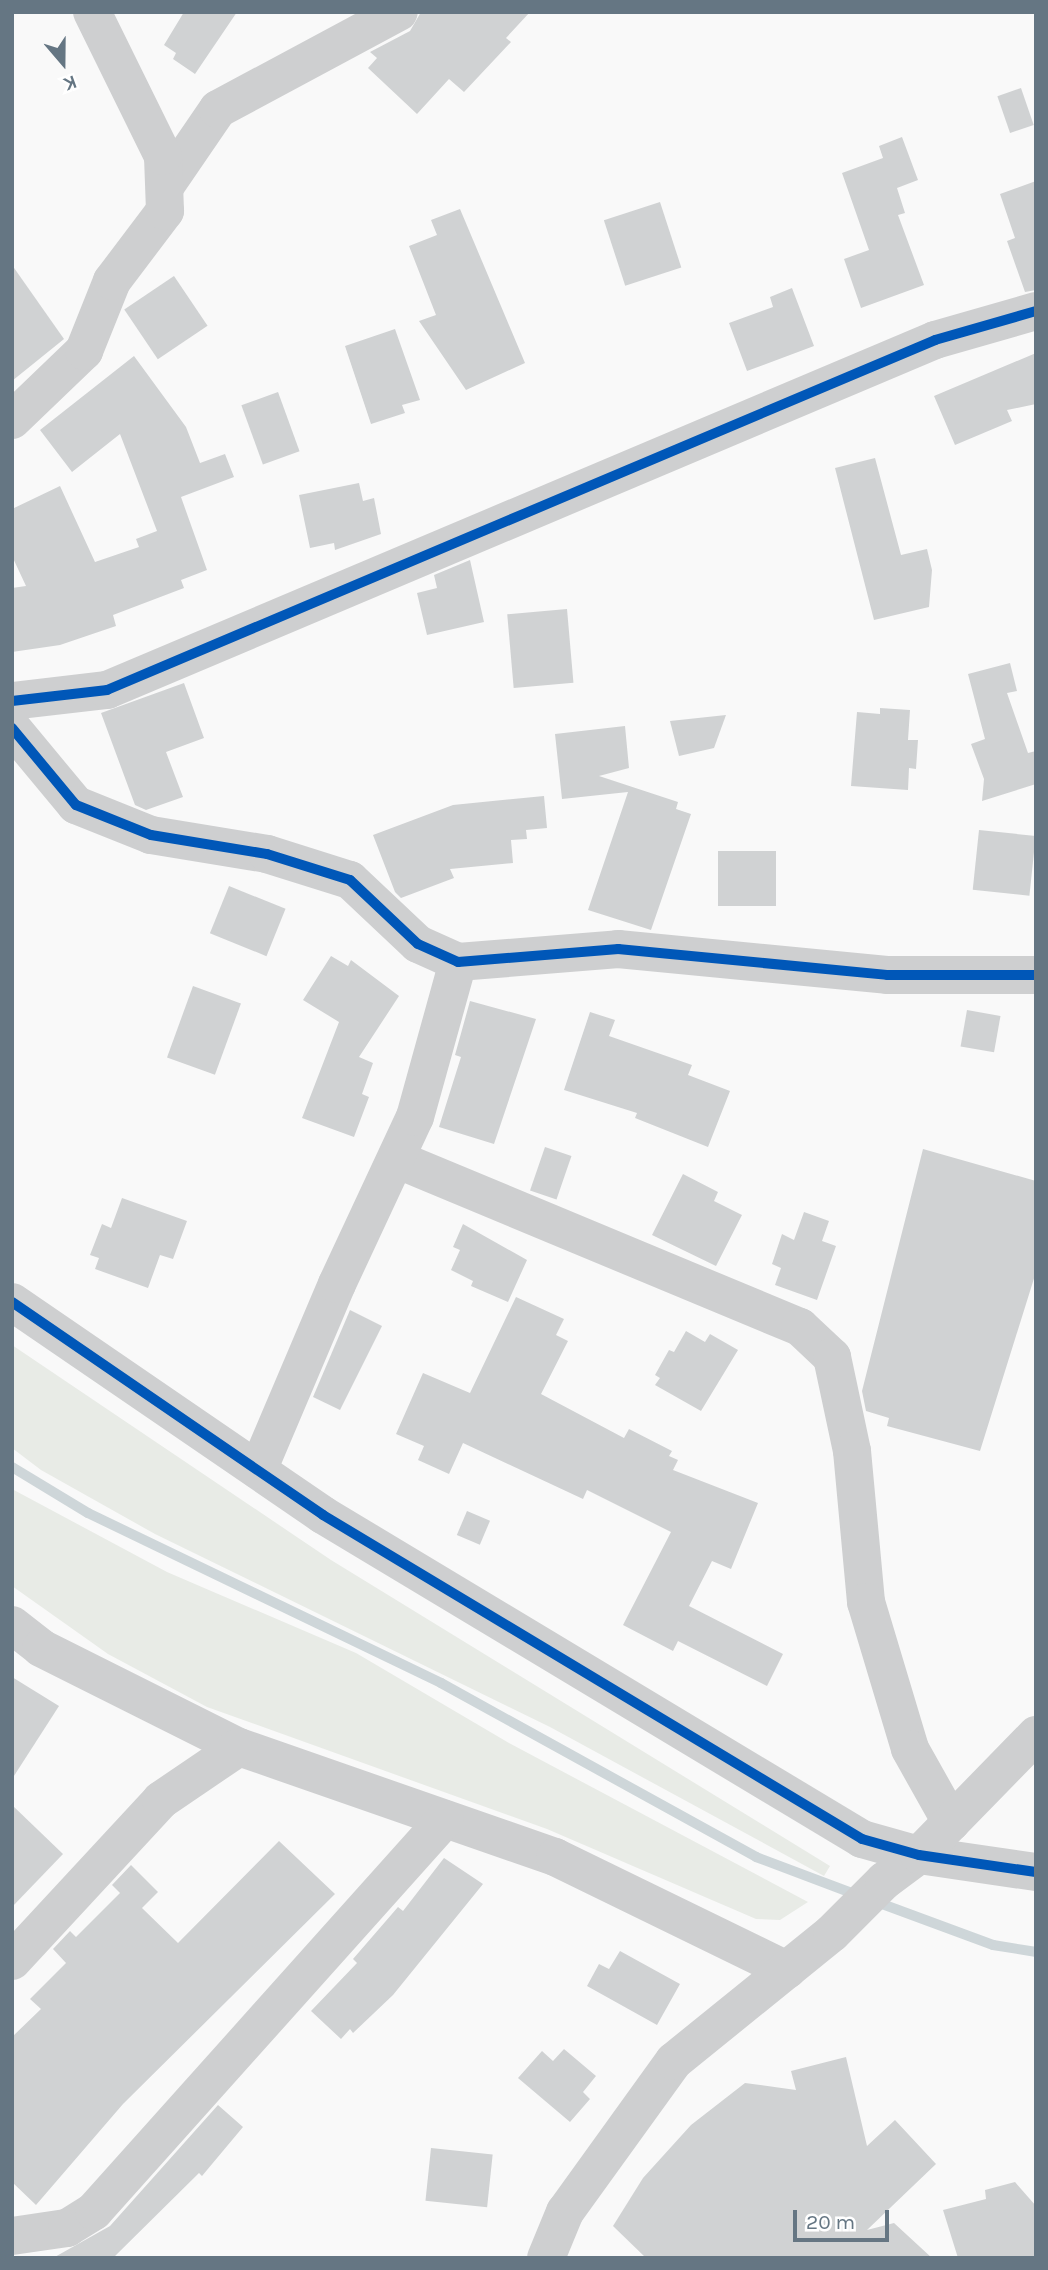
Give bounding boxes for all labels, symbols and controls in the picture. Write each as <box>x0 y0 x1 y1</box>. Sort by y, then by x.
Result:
north arrow <box>28 28 98 98</box>
text: K <box>61 70 80 95</box>
scale bar <box>796 2196 892 2240</box>
text: 20 m <box>806 2210 855 2234</box>

